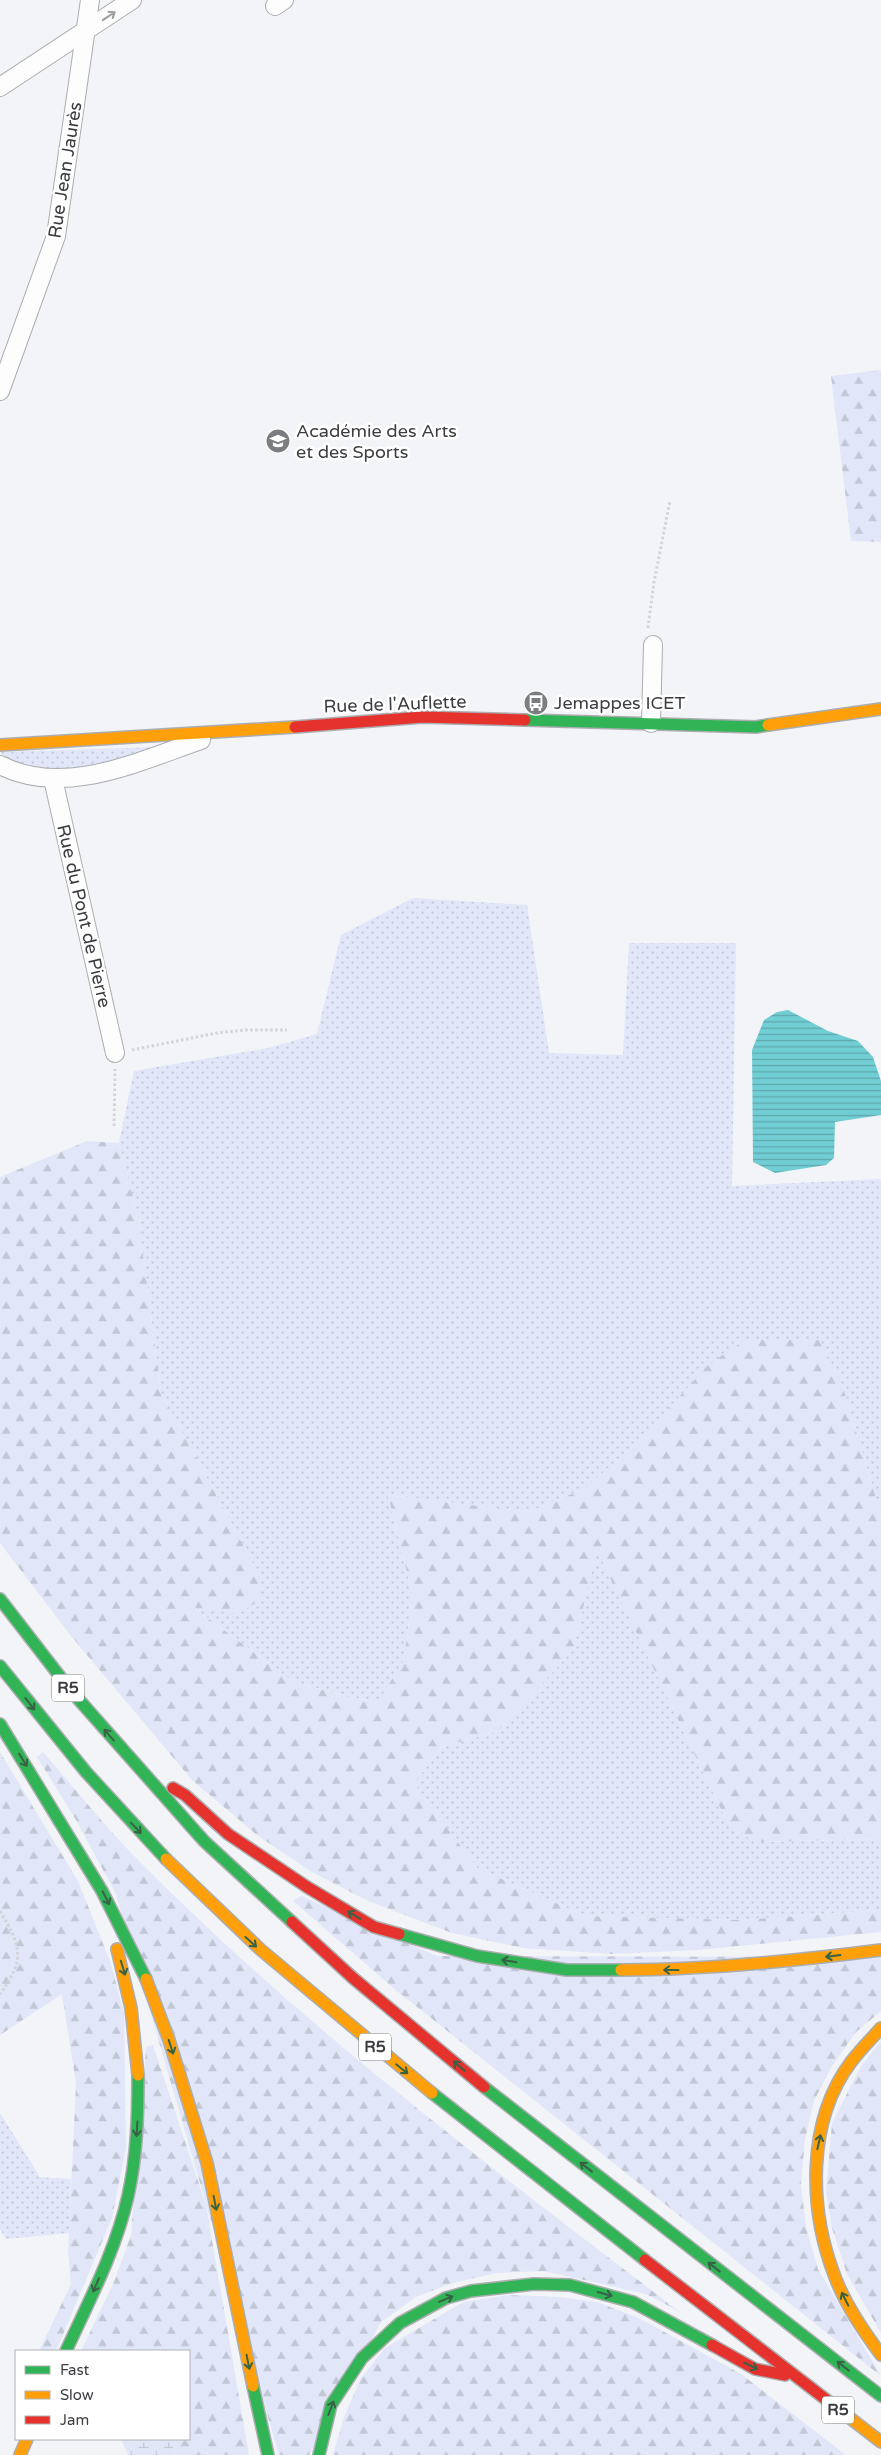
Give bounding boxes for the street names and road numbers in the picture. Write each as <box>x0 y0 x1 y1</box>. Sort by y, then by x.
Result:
street label: Rue Jean Jaurès <box>43 100 87 240</box>
street label: Rue de l'Auflette <box>323 691 467 717</box>
street label: Rue du Pont de Pierre <box>52 822 116 1010</box>
road number: R5 <box>52 1675 84 1702</box>
road number: R5 <box>359 2034 391 2060</box>
road number: R5 <box>822 2396 854 2424</box>

